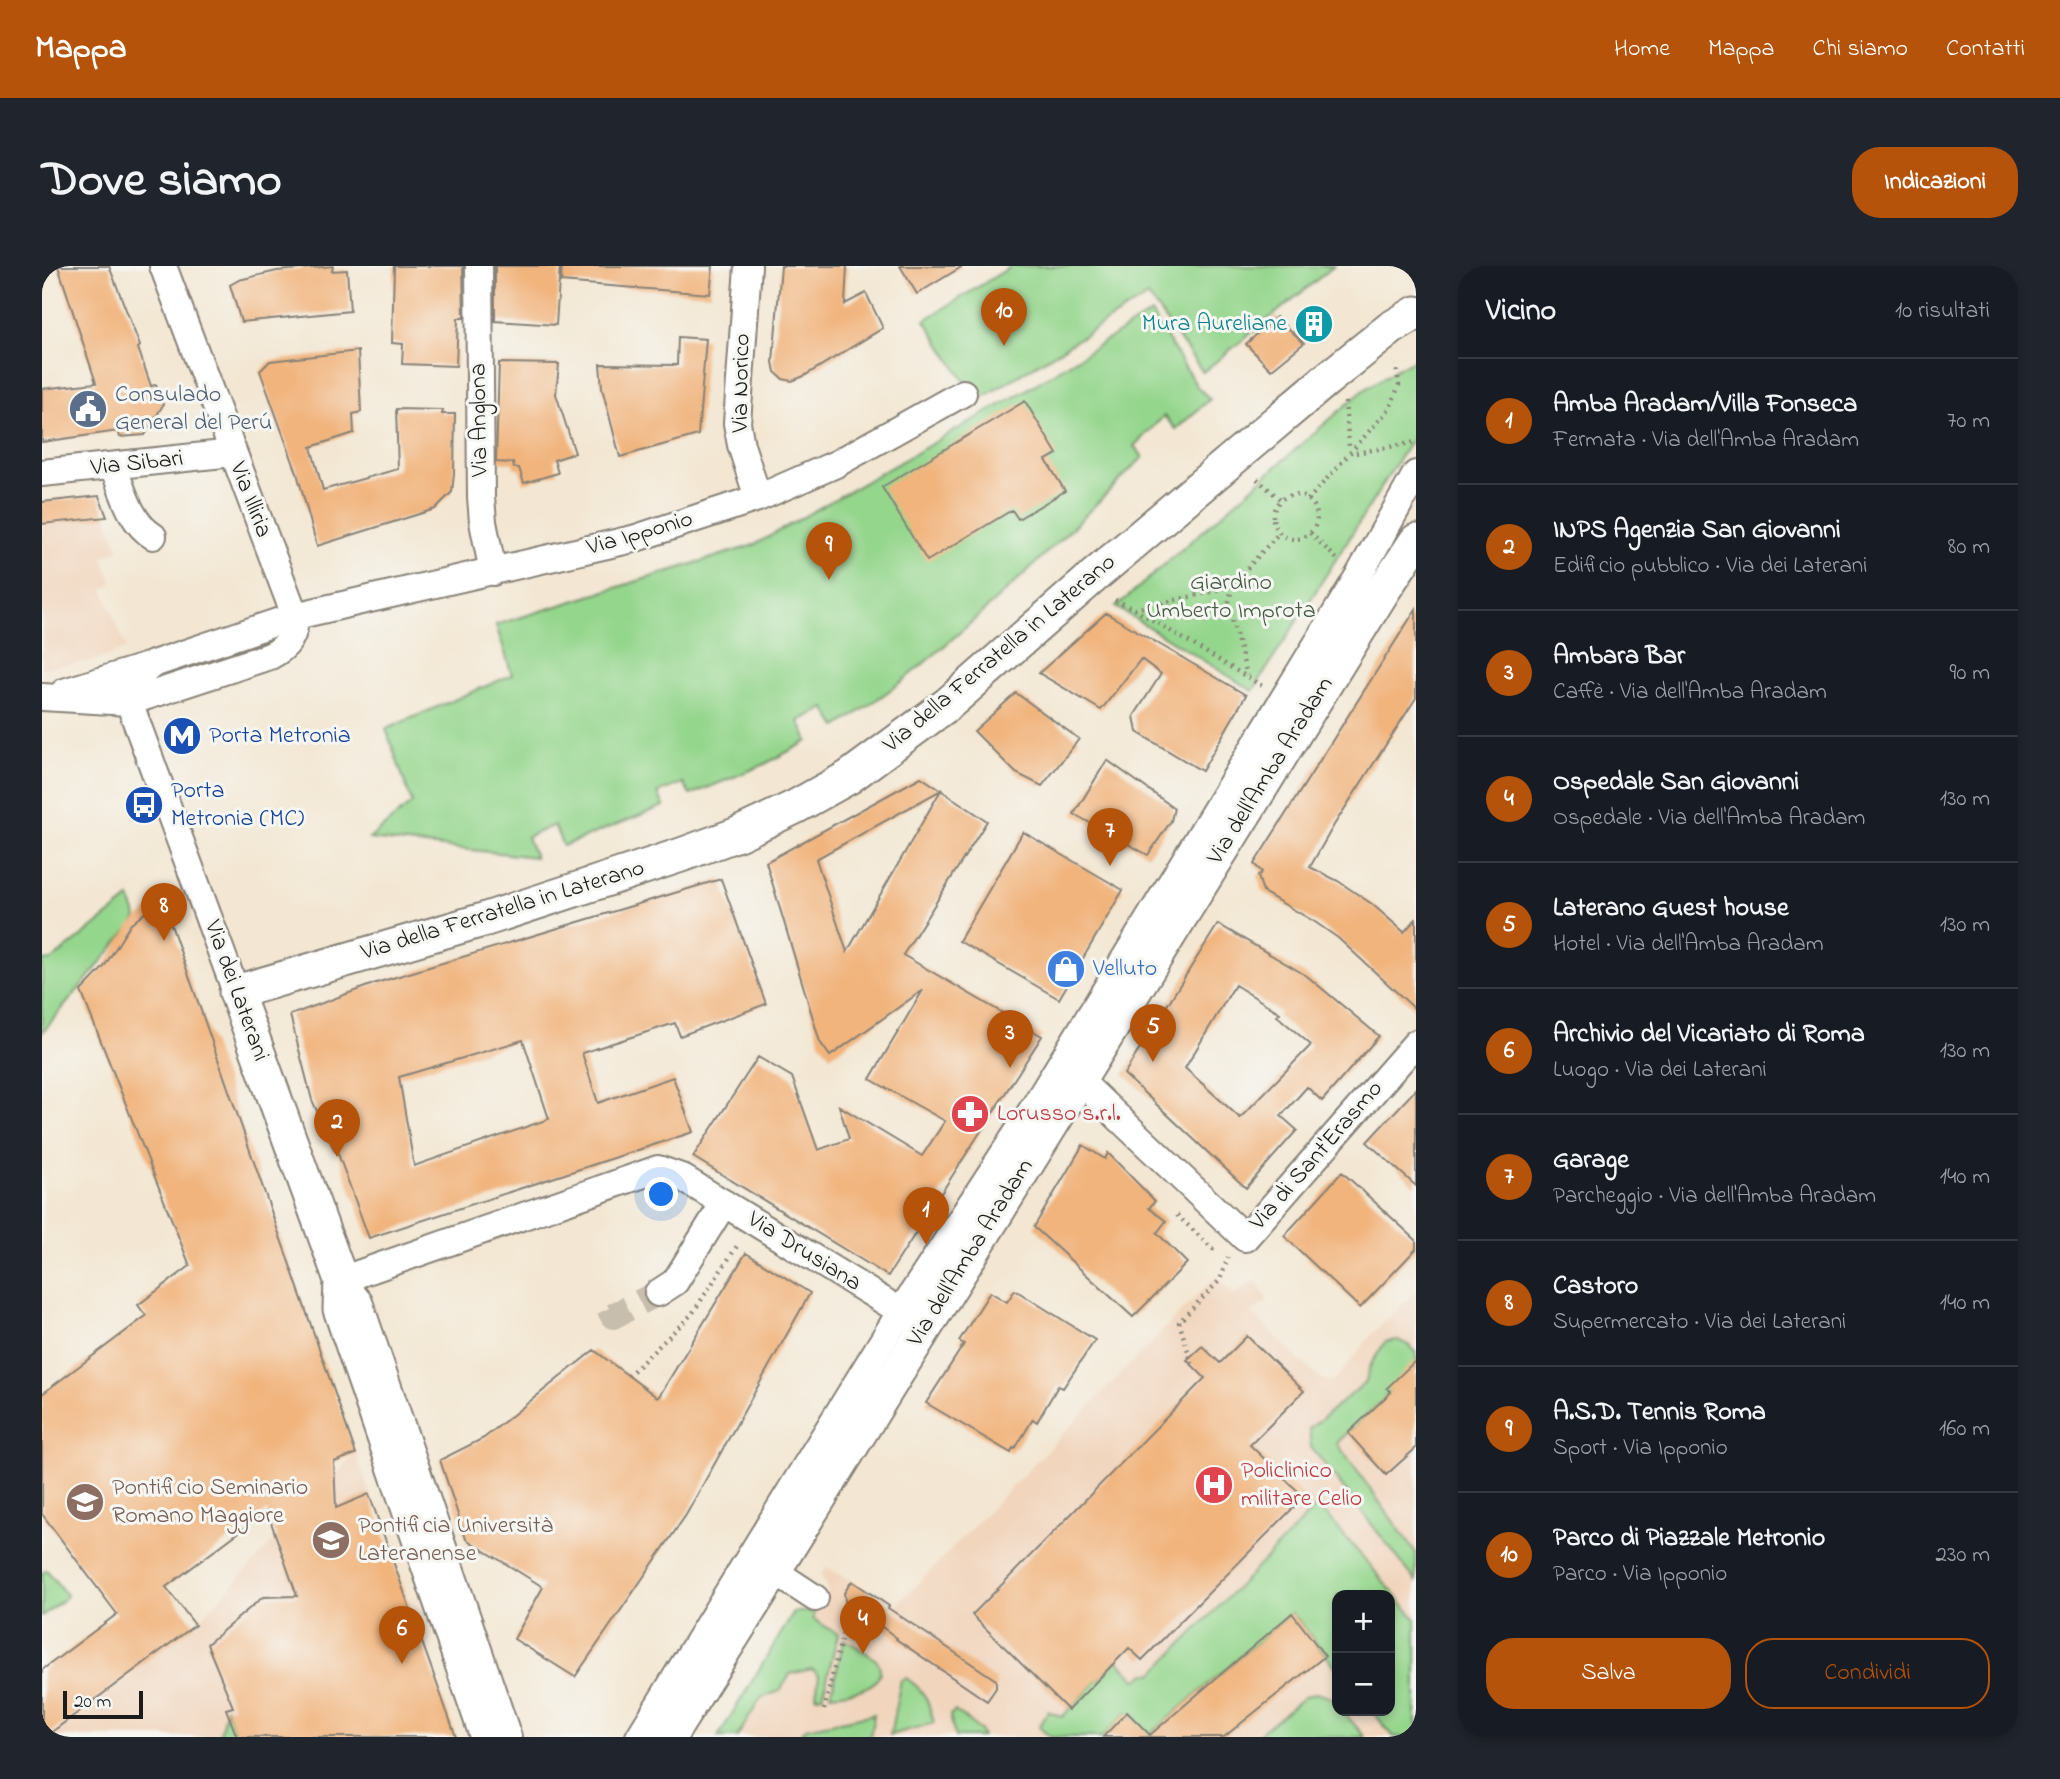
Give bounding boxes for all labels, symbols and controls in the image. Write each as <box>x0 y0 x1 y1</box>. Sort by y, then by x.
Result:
text: Mappa <box>35 25 127 73</box>
text: Home <box>1614 32 1670 67</box>
text: Mappa <box>1708 32 1775 67</box>
text: Chi siamo <box>1813 32 1908 67</box>
text: Contatti <box>1946 32 2025 67</box>
text: Dove siamo <box>42 146 282 218</box>
button: Indicazioni <box>1852 147 2018 218</box>
pin: 10 <box>981 288 1027 346</box>
text: Vicino <box>1486 290 1556 334</box>
text: 10 risultati <box>1895 295 1990 328</box>
building icon: Mura Aureliane <box>1293 303 1335 345</box>
place label: Mura Aureliane <box>1142 307 1287 342</box>
street label: Via Norico <box>724 333 760 434</box>
street label: Via Anglona <box>462 363 499 478</box>
place label: Consulado General del Perú <box>115 378 272 441</box>
text: Amba Aradam/Villa Fonseca <box>1553 386 1857 424</box>
public building icon: Consulado General del Perú <box>67 388 109 430</box>
text: 1 <box>1505 405 1513 438</box>
text: 70 m <box>1947 405 1990 438</box>
text: Fermata · Via dell'Amba Aradam <box>1553 424 1859 457</box>
street label: Via Sibari <box>88 442 185 486</box>
street label: Via Illiria <box>219 456 280 543</box>
street label: Via Ipponio <box>582 502 697 566</box>
text: INPS Agenzia San Giovanni <box>1553 512 1841 550</box>
pin: 9 <box>806 522 852 580</box>
text: 2 <box>1503 531 1515 564</box>
text: 80 m <box>1948 531 1990 564</box>
street label: Via della Ferratella in Laterano <box>875 546 1124 763</box>
text: Edificio pubblico · Via dei Laterani <box>1553 550 1867 583</box>
park label: Giardino Umberto Improta <box>1146 566 1316 629</box>
text: Ambara Bar <box>1553 638 1685 676</box>
text: 3 <box>1504 657 1514 690</box>
text: 90 m <box>1950 657 1990 690</box>
street label: Via dell'Amba Aradam <box>1198 670 1343 873</box>
text: Caffè · Via dell'Amba Aradam <box>1553 676 1827 709</box>
metro station icon: Porta Metronia <box>161 715 203 757</box>
place label: Porta Metronia <box>209 719 351 754</box>
text: Ospedale San Giovanni <box>1553 764 1799 802</box>
place label: Porta Metronia (MC) <box>171 774 304 837</box>
text: 4 <box>1504 783 1514 816</box>
text: 130 m <box>1940 783 1990 816</box>
bus stop icon: Porta Metronia (MC) <box>123 784 165 826</box>
text: Ospedale · Via dell'Amba Aradam <box>1553 802 1865 835</box>
pin: 7 <box>1087 808 1133 866</box>
street label: Via della Ferratella in Laterano <box>356 851 649 971</box>
pin: 8 <box>141 883 187 941</box>
text: Laterano Guest house <box>1553 890 1789 928</box>
text: 5 <box>1502 909 1516 942</box>
text: 130 m <box>1940 909 1990 942</box>
street label: Via dei Laterani <box>194 915 278 1066</box>
text: Hotel · Via dell'Amba Aradam <box>1553 928 1823 961</box>
shop icon: Velluto <box>1045 948 1087 990</box>
place label: Velluto <box>1092 952 1157 987</box>
pin: 5 <box>1130 1004 1176 1062</box>
pin: 3 <box>987 1010 1033 1068</box>
text: Archivio del Vicariato di Roma <box>1553 1016 1865 1054</box>
text: 6 <box>1504 1035 1514 1068</box>
text: 130 m <box>1940 1035 1990 1068</box>
text: Luogo · Via dei Laterani <box>1553 1054 1767 1087</box>
street label: Via di Sant'Erasmo <box>1241 1073 1392 1239</box>
pharmacy icon: Lorusso s.r.l. <box>949 1093 991 1135</box>
place label: Lorusso s.r.l. <box>997 1097 1121 1132</box>
pin: 2 <box>314 1099 360 1157</box>
text: Garage <box>1553 1142 1629 1180</box>
street label: Via dell'Amba Aradam <box>898 1152 1043 1355</box>
text: 7 <box>1504 1161 1514 1194</box>
text: 140 m <box>1940 1161 1990 1194</box>
your location <box>644 1177 678 1211</box>
text: Parcheggio · Via dell'Amba Aradam <box>1553 1180 1876 1213</box>
pin: 1 <box>903 1187 949 1245</box>
street label: Via Drusiana <box>739 1203 868 1301</box>
text: Castoro <box>1553 1268 1638 1306</box>
text: 8 <box>1505 1287 1513 1320</box>
text: 140 m <box>1940 1287 1990 1320</box>
text: Supermercato · Via dei Laterani <box>1553 1306 1846 1339</box>
text: A.S.D. Tennis Roma <box>1553 1394 1766 1432</box>
text: 9 <box>1506 1413 1512 1446</box>
text: 160 m <box>1939 1413 1990 1446</box>
text: Sport · Via Ipponio <box>1553 1432 1728 1465</box>
place label: Policlinico militare Celio <box>1241 1454 1362 1517</box>
hospital icon: Policlinico militare Celio <box>1193 1464 1235 1506</box>
place label: Pontificio Seminario Romano Maggiore <box>112 1471 308 1534</box>
school or university icon: Pontificio Seminario Romano Maggiore <box>64 1481 106 1523</box>
place label: Pontificia Università Lateranense <box>358 1509 553 1572</box>
school or university icon: Pontificia Università Lateranense <box>310 1519 352 1561</box>
text: Parco di Piazzale Metronio <box>1553 1520 1825 1558</box>
text: 10 <box>1500 1539 1518 1572</box>
text: 230 m <box>1936 1539 1990 1572</box>
text: Parco · Via Ipponio <box>1553 1558 1727 1591</box>
map controls <box>1332 1590 1395 1716</box>
button: + <box>1332 1590 1395 1653</box>
pin: 4 <box>840 1596 886 1654</box>
pin: 6 <box>379 1606 425 1664</box>
button: Salva <box>1486 1638 1731 1709</box>
button: Condividi <box>1745 1638 1990 1709</box>
button: − <box>1332 1653 1395 1716</box>
scale bar <box>63 1688 144 1720</box>
text: 20 m <box>74 1689 111 1716</box>

